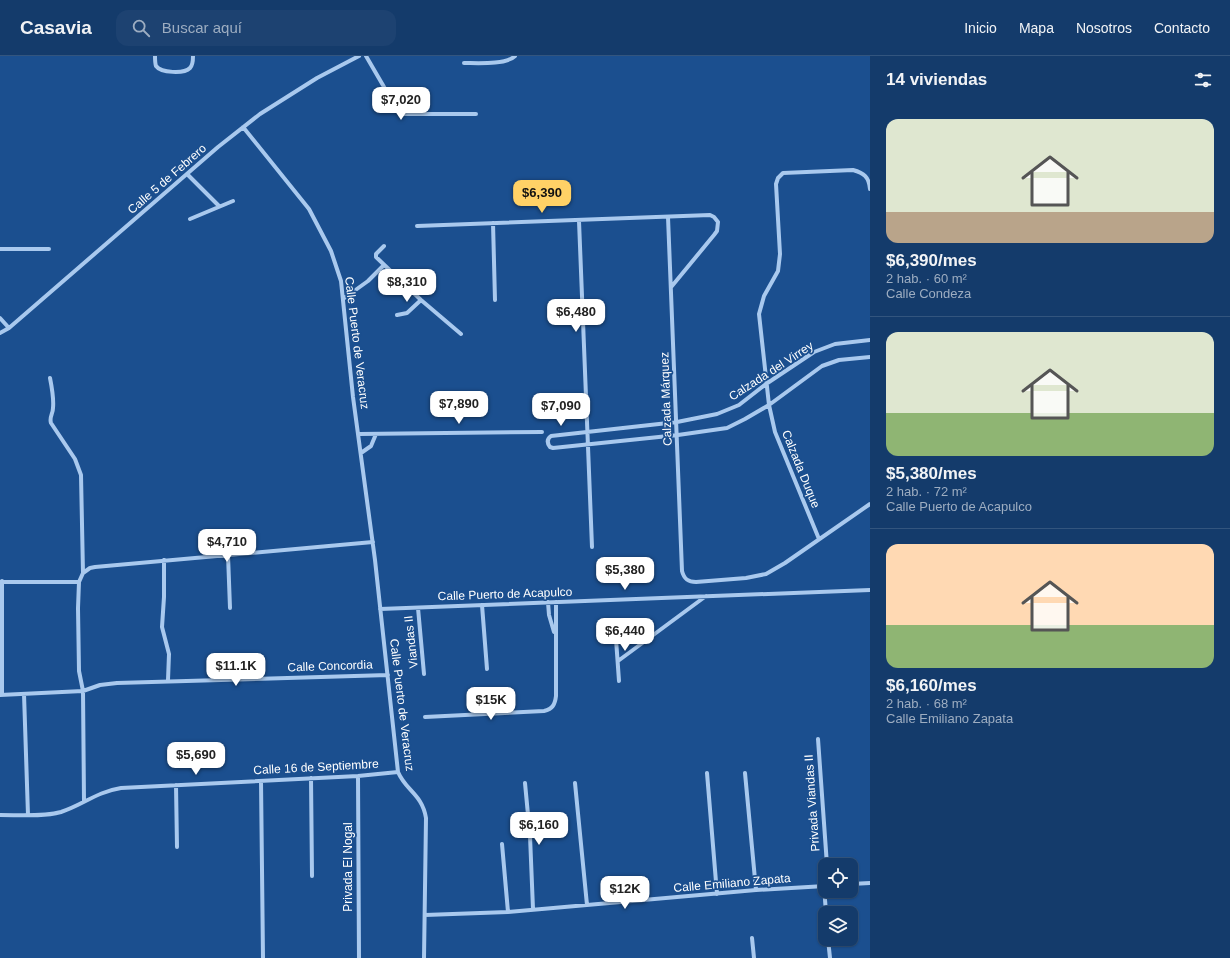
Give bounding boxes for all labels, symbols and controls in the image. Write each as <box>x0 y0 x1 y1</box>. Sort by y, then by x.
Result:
search box <box>116 10 396 46</box>
text: Casavia <box>20 17 92 38</box>
icon: search <box>130 17 152 39</box>
text: Buscar aquí <box>162 19 242 36</box>
text: Inicio <box>964 20 997 36</box>
text: Mapa <box>1019 20 1054 36</box>
text: Nosotros <box>1076 20 1132 36</box>
text: Contacto <box>1154 20 1210 36</box>
icon: filters <box>1192 69 1214 91</box>
text: 14 viviendas <box>886 70 987 89</box>
pin: $7,020 <box>368 87 434 121</box>
text: $7,020 <box>381 92 421 107</box>
street label: Calle 5 de Febrero <box>125 141 209 217</box>
icon: home <box>1014 145 1086 217</box>
pin: $6,390 <box>509 180 575 214</box>
text: $6,390 <box>522 185 562 200</box>
text: $6,390/mes <box>886 251 977 270</box>
pin: $8,310 <box>374 269 440 303</box>
text: 2 hab. · 60 m² <box>886 271 967 286</box>
text: $8,310 <box>387 274 427 289</box>
street label: Calle Puerto de Veracruz <box>342 276 372 410</box>
text: Calle Condeza <box>886 286 971 301</box>
pin: $6,480 <box>543 299 609 333</box>
text: $6,480 <box>556 304 596 319</box>
street label: Calzada del Virrey <box>726 338 816 404</box>
street label: Calzada Márquez <box>657 352 675 446</box>
icon: home <box>1014 358 1086 430</box>
pin: $7,890 <box>426 391 492 425</box>
pin: $7,090 <box>528 393 594 427</box>
text: $7,890 <box>439 396 479 411</box>
text: $7,090 <box>541 398 581 413</box>
street label: Calzada Duque <box>779 428 823 510</box>
text: $5,380/mes <box>886 464 977 483</box>
text: 2 hab. · 72 m² <box>886 484 967 499</box>
text: Calle Puerto de Acapulco <box>886 499 1032 514</box>
pin: $4,710 <box>194 529 260 563</box>
text: $4,710 <box>207 534 247 549</box>
pin: $5,380 <box>592 557 658 591</box>
text: $5,380 <box>605 562 645 577</box>
icon: home <box>1014 570 1086 642</box>
street label: Calle Puerto de Acapulco <box>437 585 573 603</box>
street label: Viandas II <box>401 615 421 669</box>
pin: $6,440 <box>592 618 658 652</box>
text: $6,440 <box>605 623 645 638</box>
street label: Calle Puerto de Veracruz <box>387 638 417 772</box>
pin: $11.1K <box>203 653 269 687</box>
text: $11.1K <box>215 658 257 673</box>
street label: Calle Concordia <box>287 658 373 674</box>
text: $6,160/mes <box>886 676 977 695</box>
pin: $15K <box>467 687 515 721</box>
text: $15K <box>475 692 507 707</box>
text: 2 hab. · 68 m² <box>886 696 967 711</box>
text: Calle Emiliano Zapata <box>886 711 1013 726</box>
pin: $5,690 <box>163 742 229 776</box>
text: $5,690 <box>176 747 216 762</box>
street label: Privada Viandas II <box>802 754 822 852</box>
street label: Calle 16 de Septiembre <box>253 757 379 777</box>
pin: $6,160 <box>506 812 572 846</box>
text: $6,160 <box>519 817 559 832</box>
street label: Privada El Nogal <box>341 822 355 912</box>
map controls <box>818 858 858 946</box>
button: locate <box>818 858 858 898</box>
street label: Calle Emiliano Zapata <box>673 871 791 895</box>
pin: $12K <box>601 876 649 910</box>
text: $12K <box>609 881 641 896</box>
button: layers <box>818 906 858 946</box>

